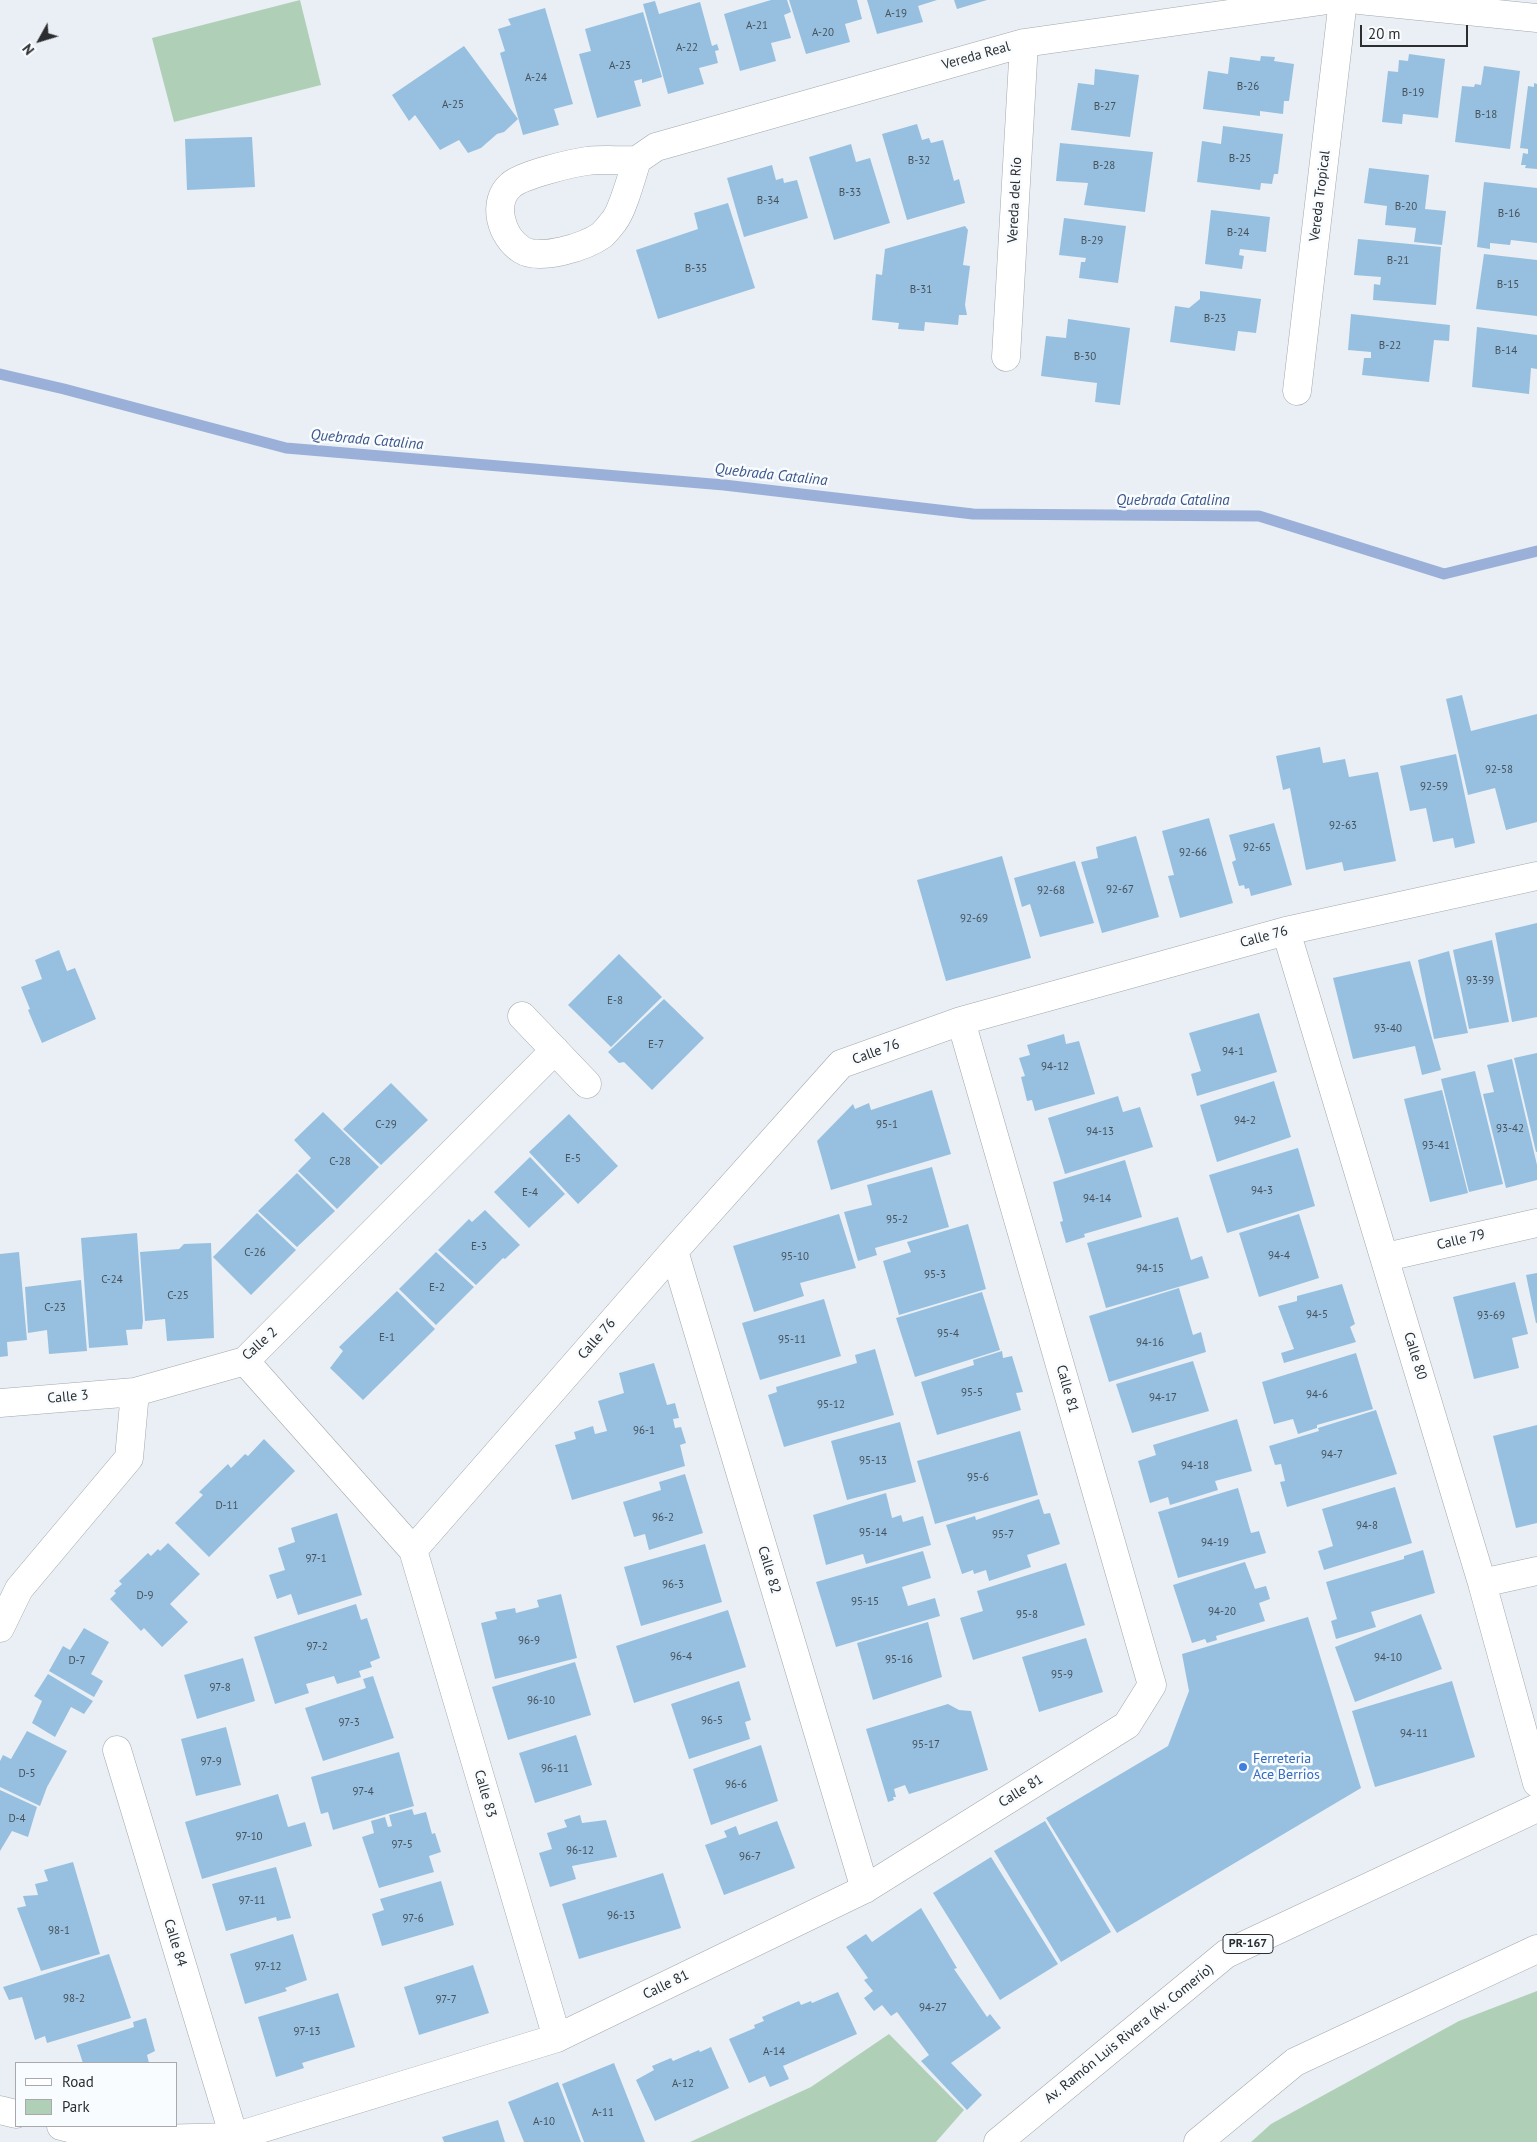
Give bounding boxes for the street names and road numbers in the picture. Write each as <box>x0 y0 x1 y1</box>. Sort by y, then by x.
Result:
street label: Vereda Real <box>940 38 1012 74</box>
street label: Vereda Tropical <box>1306 150 1334 242</box>
street label: Vereda del Río <box>1004 156 1026 244</box>
street label: Calle 76 <box>1238 923 1290 951</box>
street label: Calle 76 <box>850 1036 902 1068</box>
street label: Calle 79 <box>1435 1226 1487 1254</box>
street label: Calle 76 <box>575 1315 619 1363</box>
street label: Calle 2 <box>239 1324 281 1364</box>
street label: Calle 80 <box>1400 1330 1430 1382</box>
street label: Calle 81 <box>1052 1363 1082 1415</box>
street label: Calle 3 <box>47 1387 89 1407</box>
street label: Calle 82 <box>754 1544 784 1596</box>
street label: Calle 83 <box>470 1768 500 1820</box>
street label: Calle 81 <box>996 1771 1046 1811</box>
street label: Calle 84 <box>160 1917 190 1969</box>
road number: PR-167 <box>1223 1935 1273 1954</box>
street label: Av. Ramón Luis Rivera (Av. Comerío) <box>1041 1961 1217 2107</box>
street label: Calle 81 <box>640 1967 692 2003</box>

